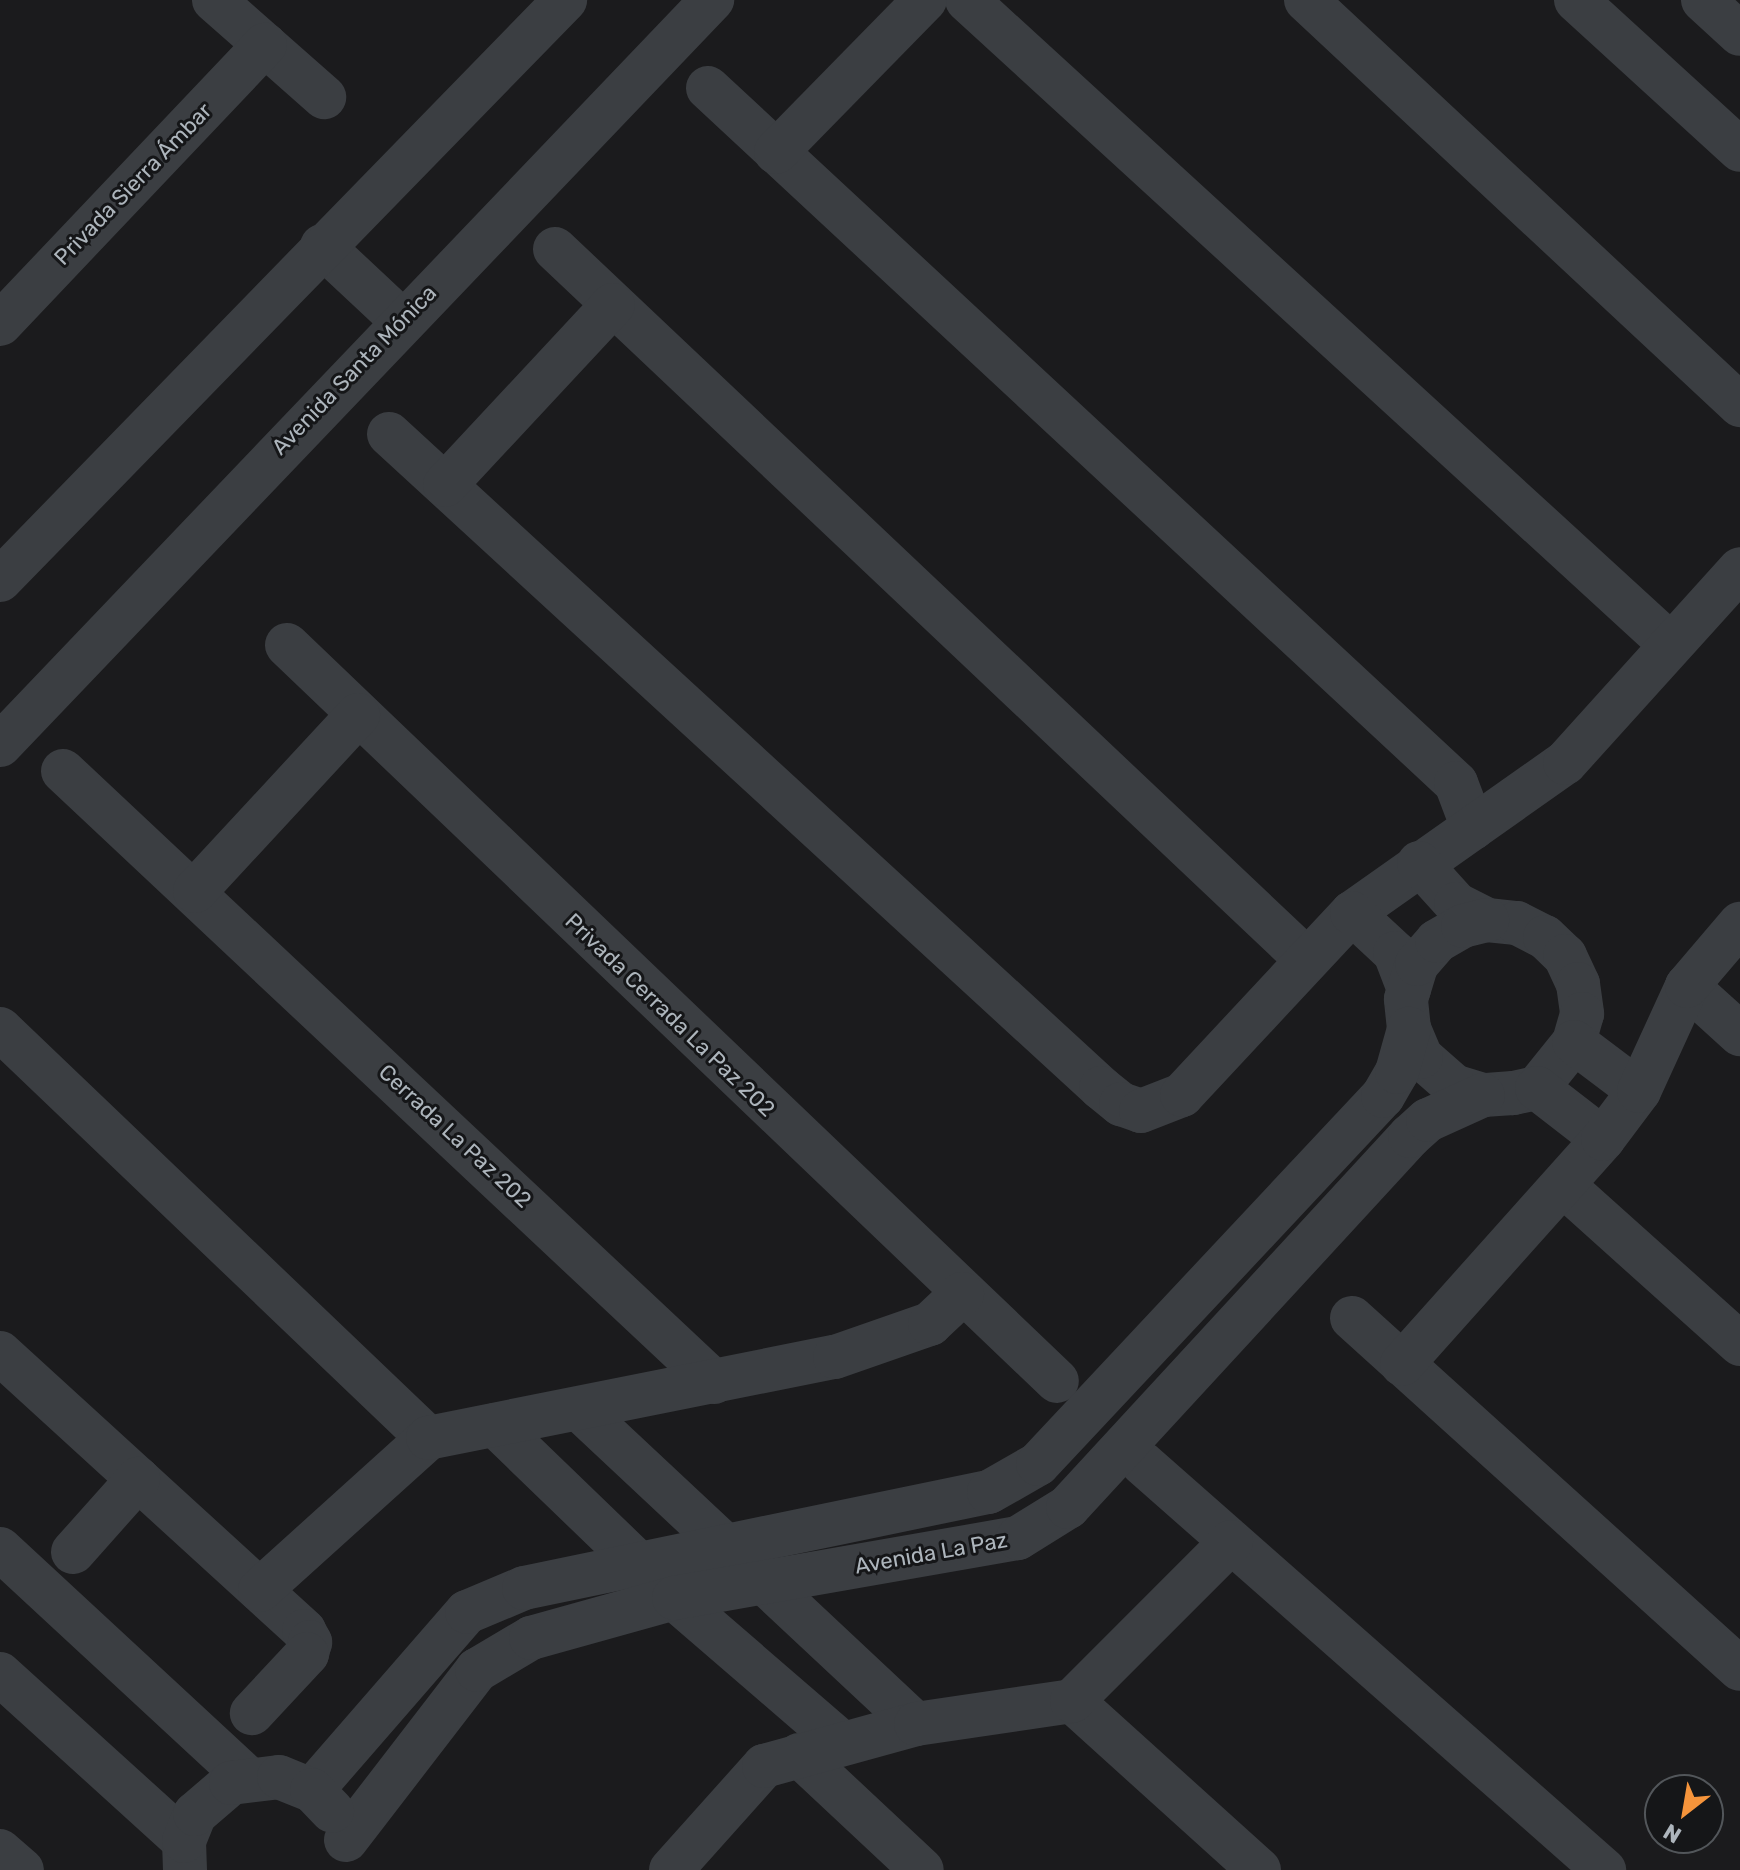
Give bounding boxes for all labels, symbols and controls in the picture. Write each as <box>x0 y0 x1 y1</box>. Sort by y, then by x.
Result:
street label: Privada Sierra Ámbar <box>49 97 217 271</box>
street label: Avenida Santa Mónica <box>266 280 442 460</box>
street label: Privada Cerrada La Paz 202 <box>560 908 780 1122</box>
street label: Cerrada La Paz 202 <box>373 1059 537 1213</box>
street label: Avenida La Paz <box>853 1527 1009 1579</box>
north arrow <box>1644 1774 1724 1854</box>
text: N <box>1659 1818 1686 1849</box>

